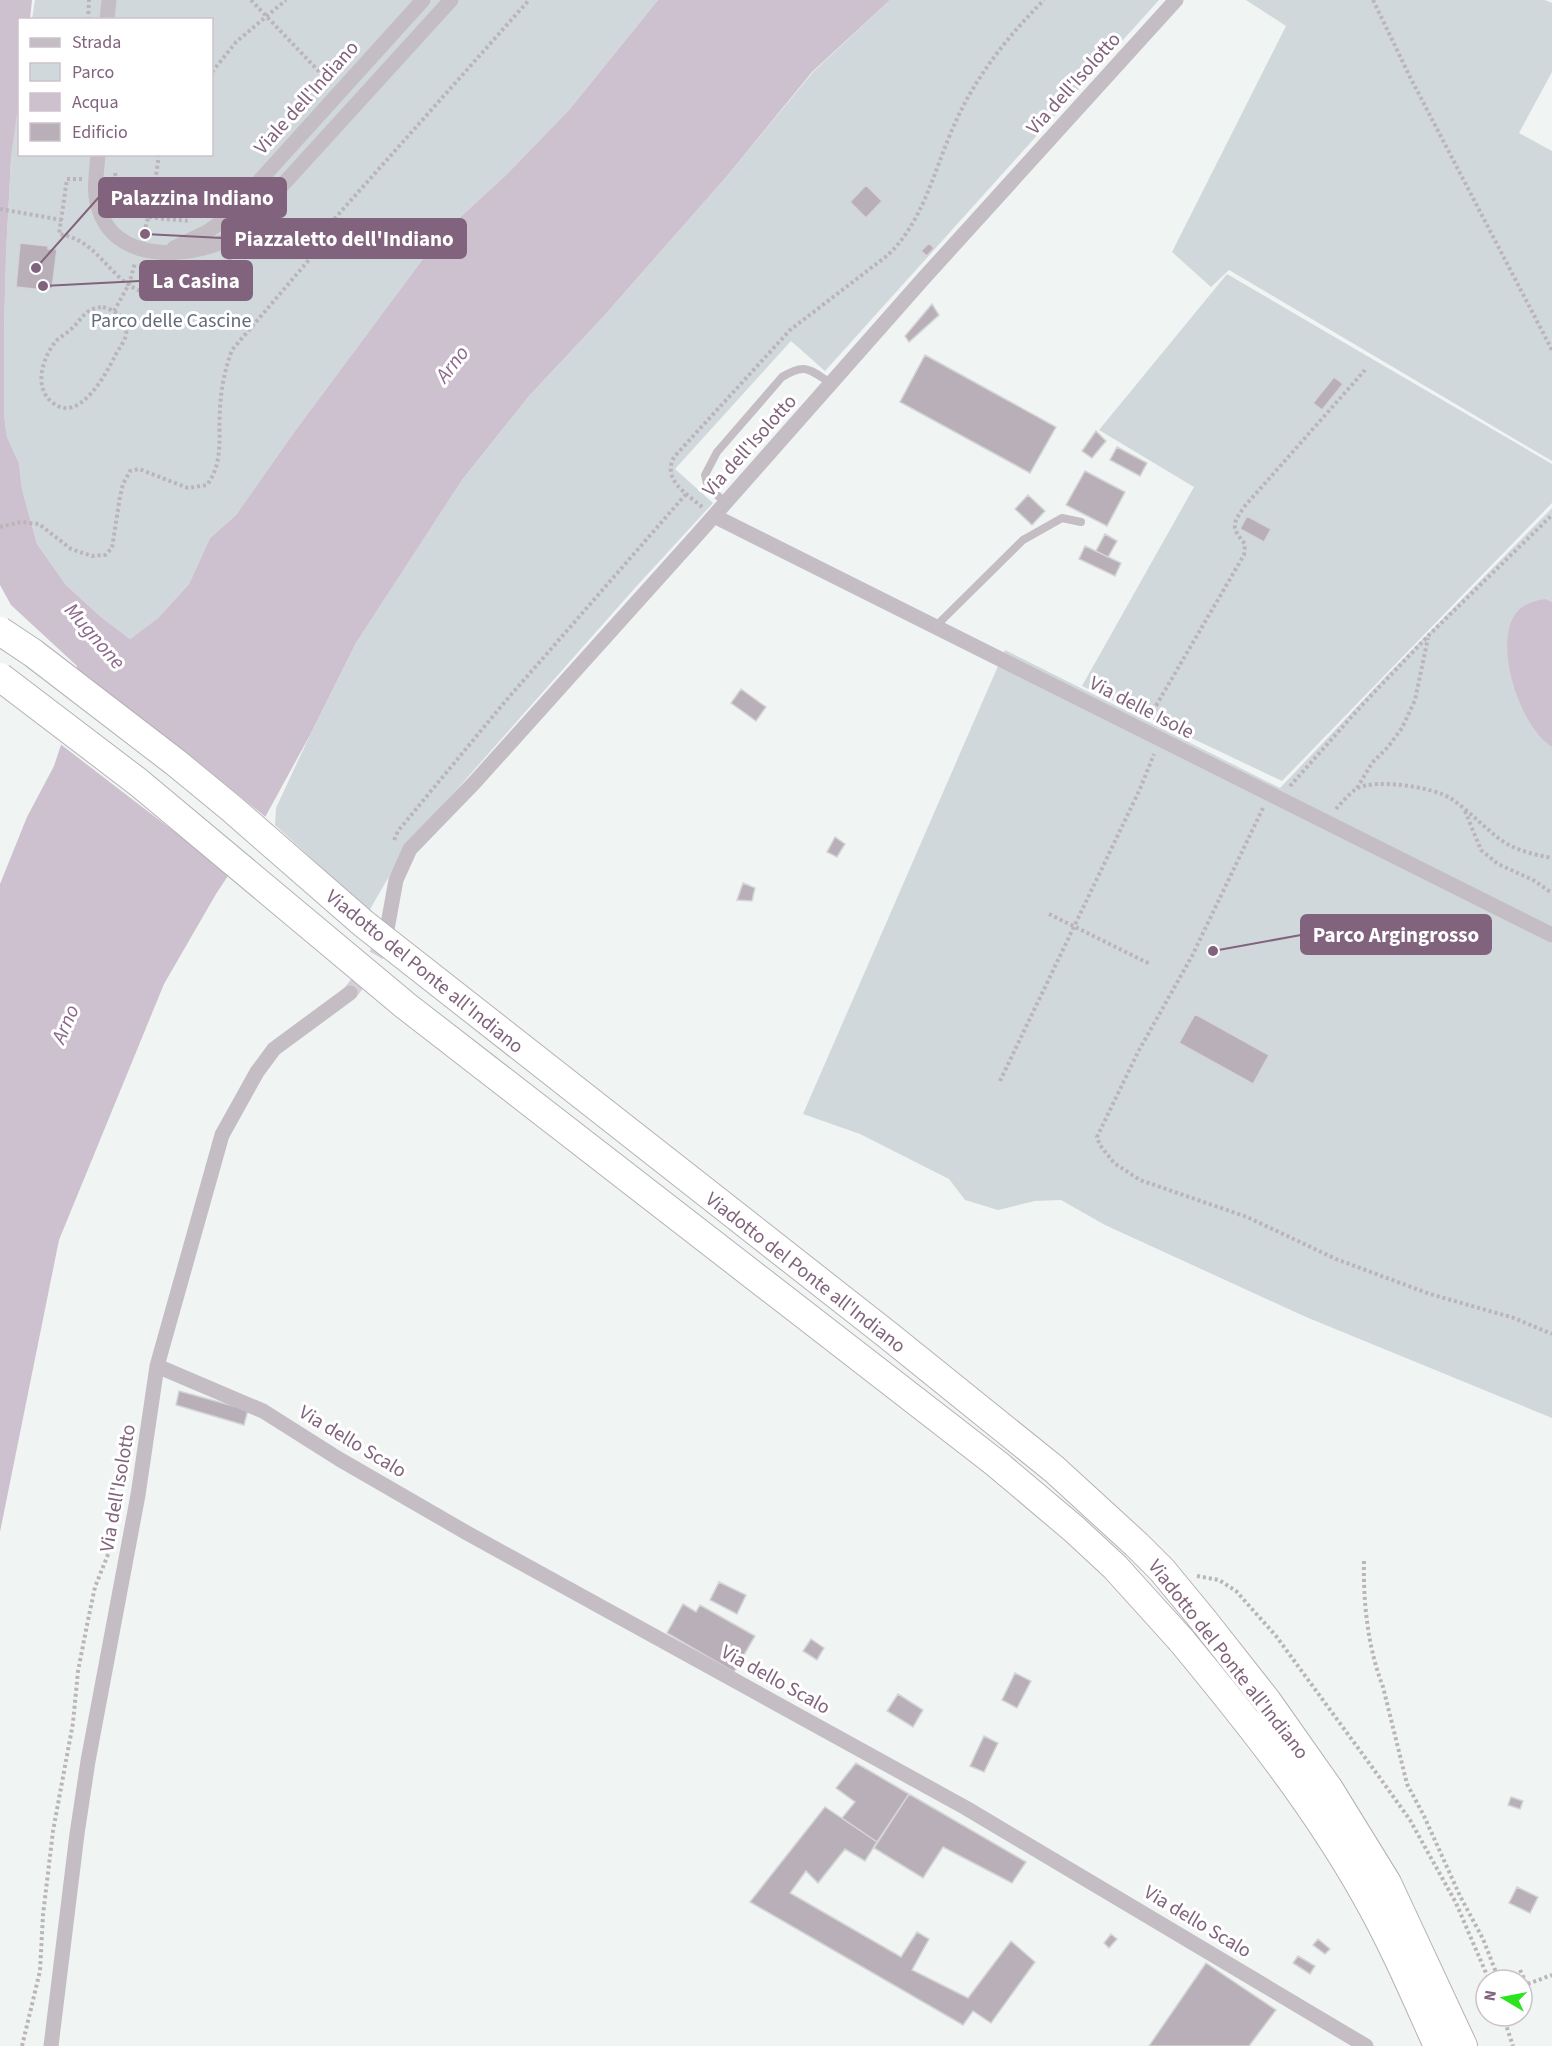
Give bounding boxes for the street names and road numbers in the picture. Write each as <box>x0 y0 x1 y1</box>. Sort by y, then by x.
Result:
street label: Via dell'Isolotto <box>1020 26 1127 141</box>
street label: Viale dell'Indiano <box>248 35 366 161</box>
street label: Via dell'Isolotto <box>696 388 803 503</box>
street label: Via delle Isole <box>1084 670 1199 746</box>
street label: Viadotto del Ponte all'Indiano <box>320 883 529 1060</box>
street label: Viadotto del Ponte all'Indiano <box>699 1186 911 1360</box>
street label: Via dello Scalo <box>293 1399 412 1485</box>
street label: Via dell'Isolotto <box>93 1422 143 1554</box>
street label: Viadotto del Ponte all'Indiano <box>1141 1554 1315 1766</box>
street label: Via dello Scalo <box>716 1638 835 1721</box>
street label: Via dello Scalo <box>1138 1879 1257 1965</box>

